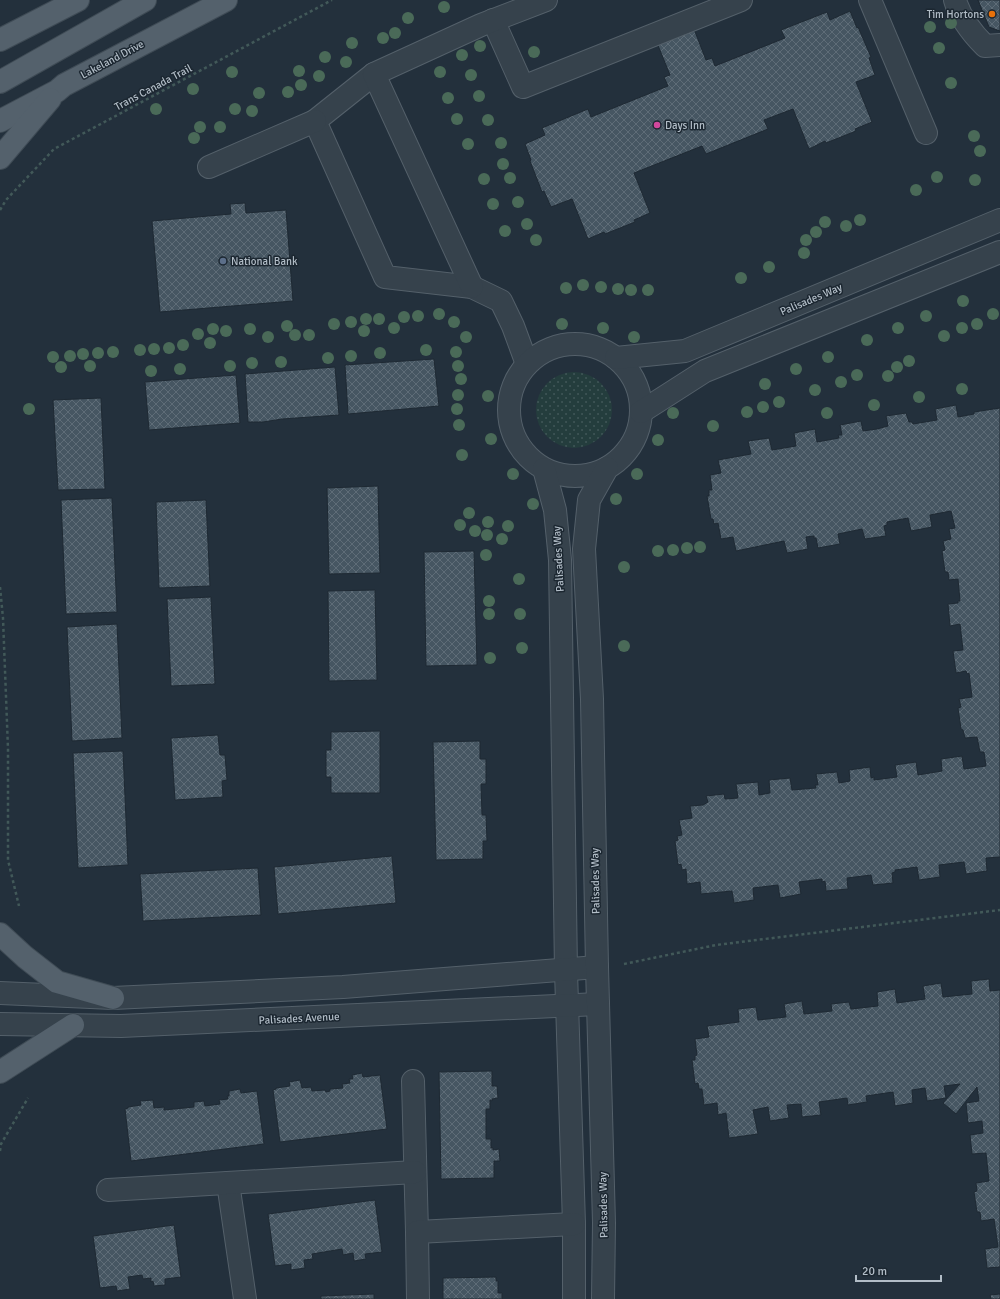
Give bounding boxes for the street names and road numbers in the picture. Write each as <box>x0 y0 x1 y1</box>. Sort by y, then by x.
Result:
street label: Lakeland Drive <box>78 37 146 82</box>
street label: Trans Canada Trail <box>112 62 194 113</box>
street label: Palisades Way <box>778 280 845 318</box>
street label: Palisades Way <box>550 525 567 592</box>
street label: Palisades Way <box>588 847 603 914</box>
street label: Palisades Avenue <box>258 1010 340 1027</box>
street label: Palisades Way <box>596 1171 611 1238</box>

